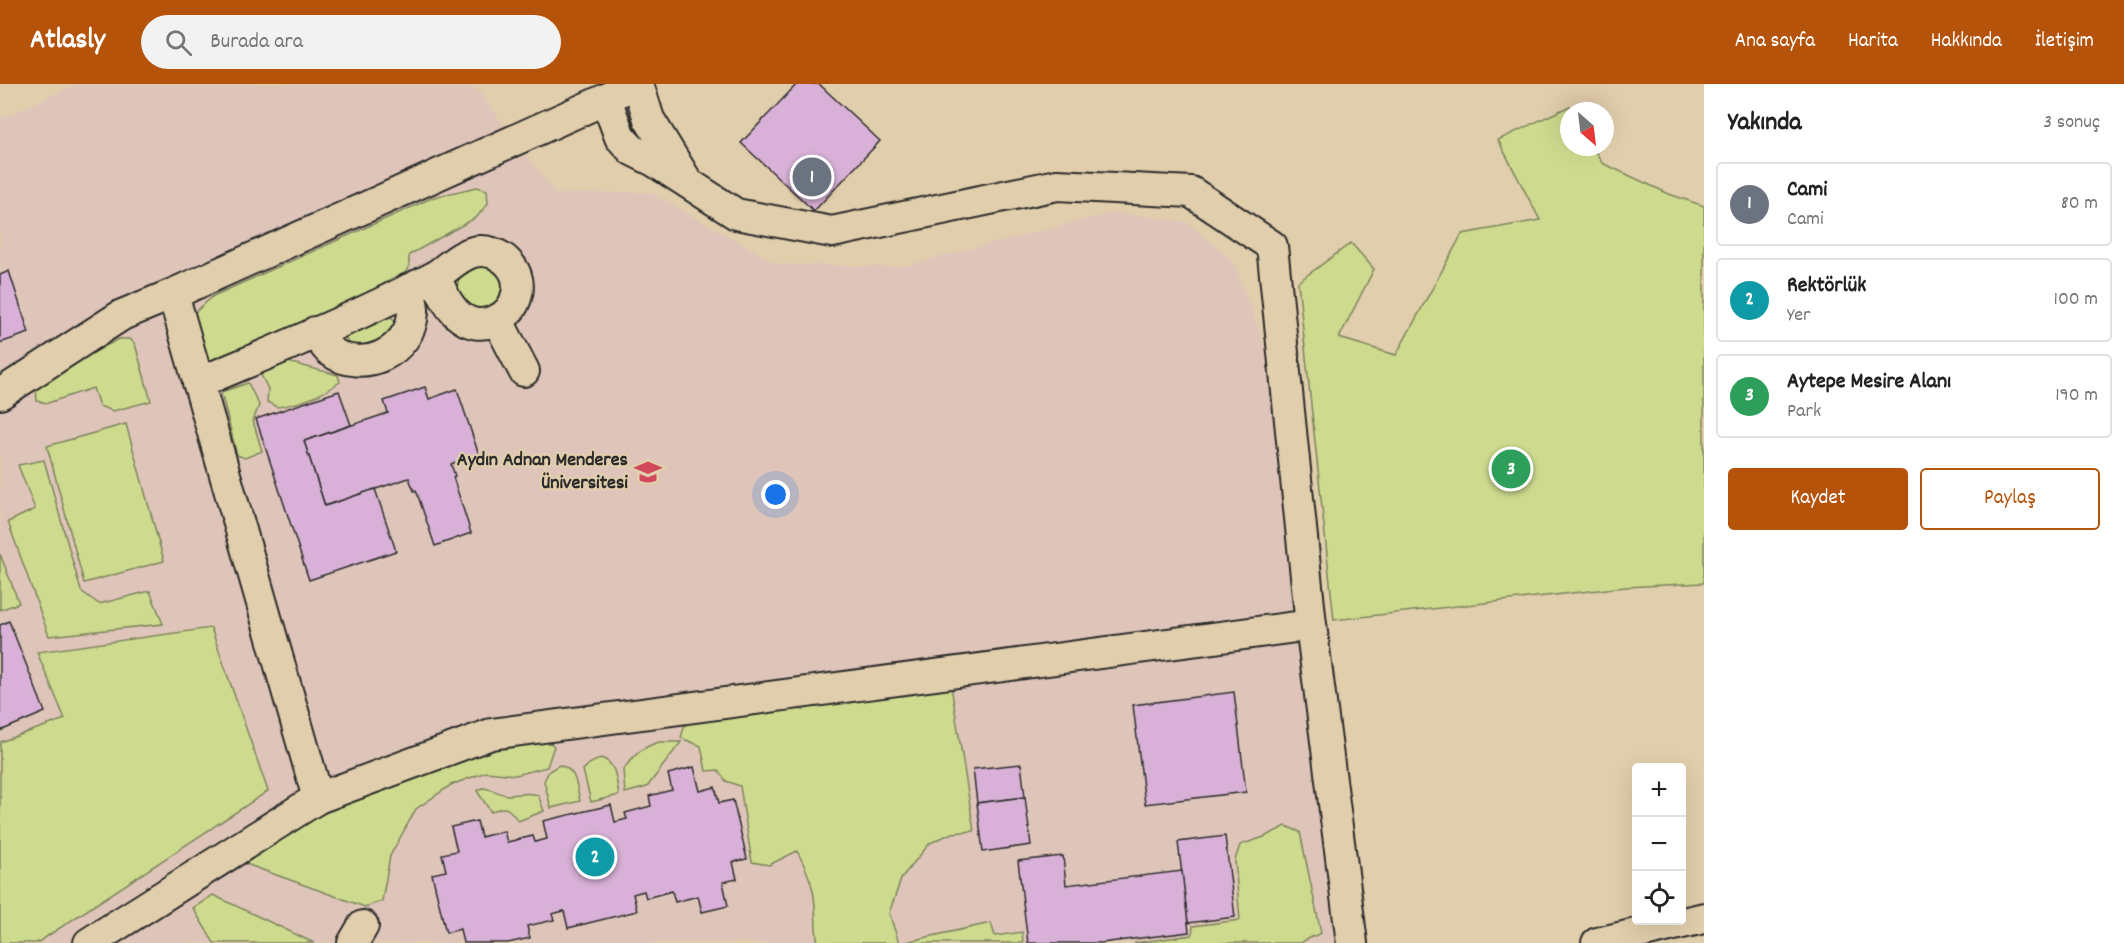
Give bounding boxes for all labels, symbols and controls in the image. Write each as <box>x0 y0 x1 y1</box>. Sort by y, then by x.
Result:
search box <box>141 15 561 69</box>
text: Atlasly <box>30 22 105 62</box>
icon: search <box>162 26 195 59</box>
text: Burada ara <box>210 27 303 58</box>
text: Ana sayfa <box>1735 27 1815 57</box>
text: Harita <box>1848 27 1898 57</box>
text: Hakkında <box>1931 27 2002 57</box>
text: İletişim <box>2035 27 2094 57</box>
north arrow <box>1560 102 1614 156</box>
text: Yakında <box>1728 105 1802 142</box>
text: 3 sonuç <box>2043 109 2100 137</box>
pin: 1 <box>792 154 832 200</box>
text: Cami <box>1787 175 1827 206</box>
text: 1 <box>1747 190 1752 218</box>
text: 80 m <box>2061 190 2098 218</box>
text: Cami <box>1787 206 1824 234</box>
text: Rektörlük <box>1787 271 1866 302</box>
text: 2 <box>1745 286 1754 314</box>
text: 100 m <box>2054 286 2098 314</box>
text: Yer <box>1787 302 1811 330</box>
text: Aytepe Mesire Alanı <box>1787 367 1951 398</box>
text: 3 <box>1745 382 1754 410</box>
text: 190 m <box>2055 382 2098 410</box>
text: Park <box>1787 398 1821 426</box>
pin: 3 <box>1492 446 1530 492</box>
place label: Aydın Adnan Menderes Üniversitesi <box>457 447 628 498</box>
school or university icon: Aydın Adnan Menderes Üniversitesi <box>633 457 663 487</box>
button: Kaydet <box>1728 468 1908 530</box>
button: Paylaş <box>1920 468 2100 530</box>
your location <box>761 480 790 509</box>
map controls <box>1632 763 1686 925</box>
button: + <box>1632 763 1686 817</box>
button: − <box>1632 817 1686 871</box>
pin: 2 <box>576 834 614 880</box>
button: locate <box>1632 871 1686 925</box>

